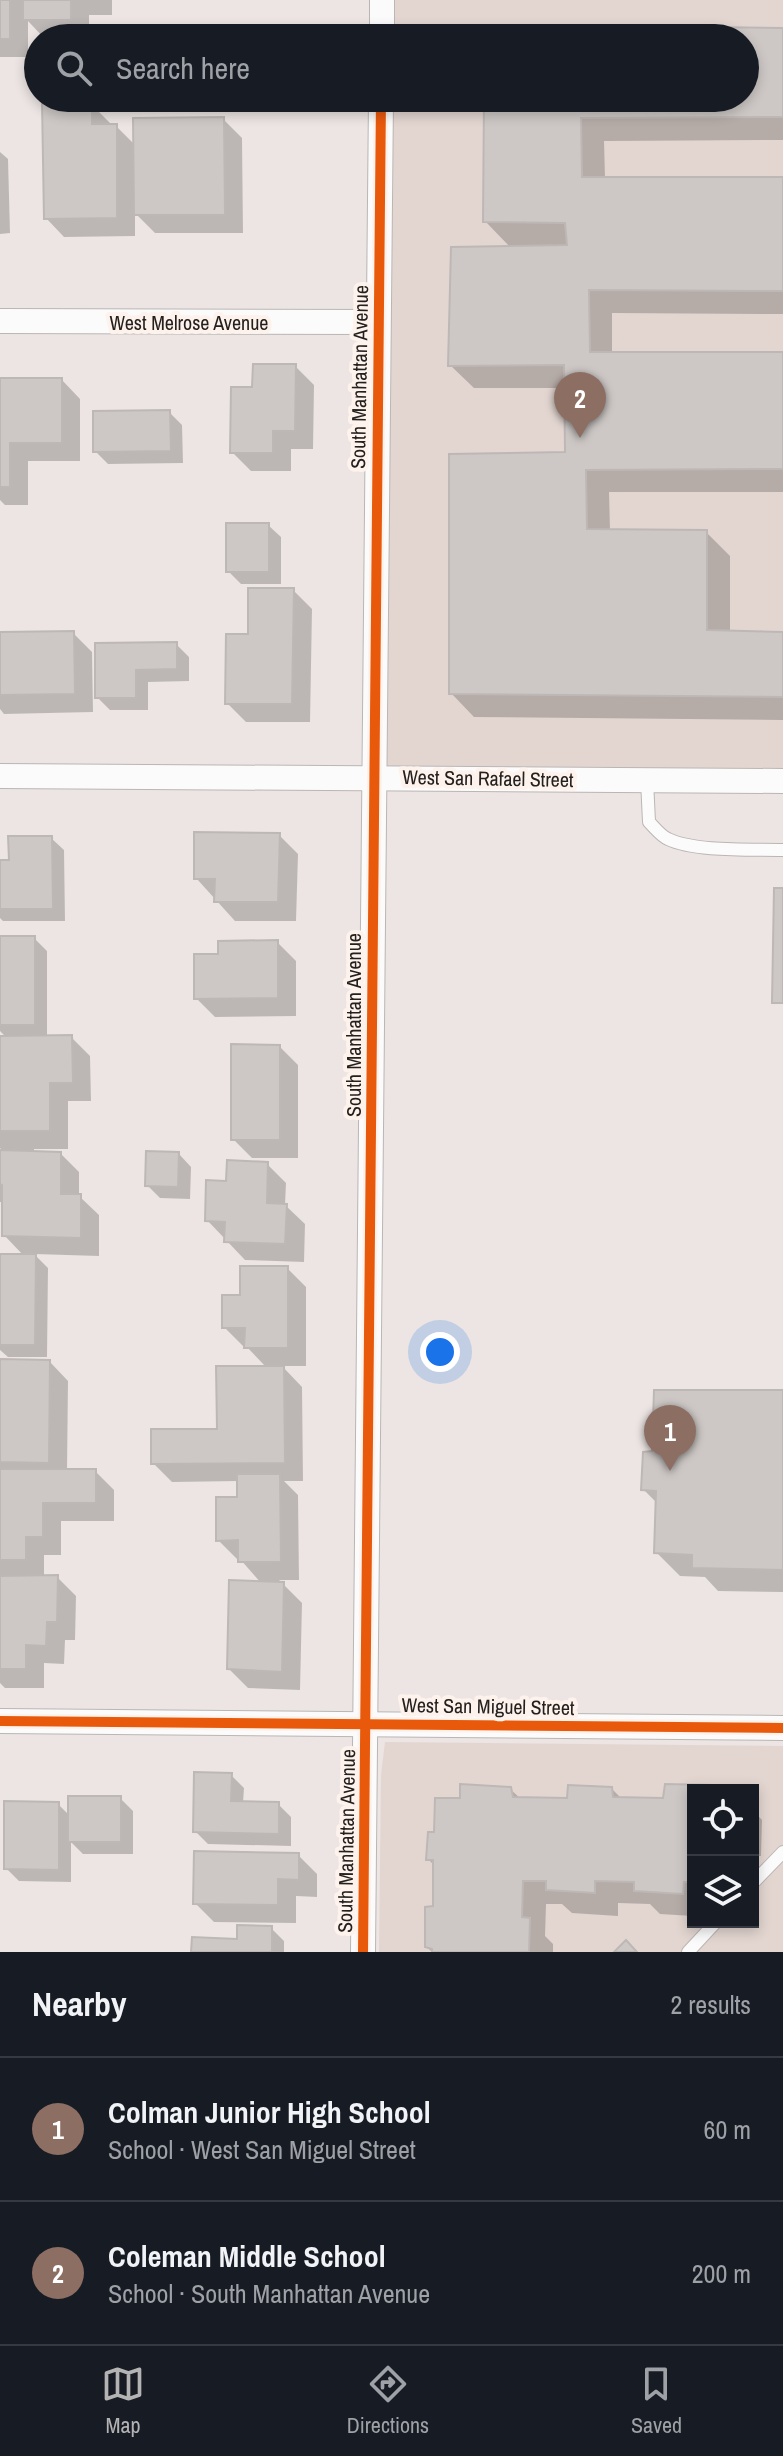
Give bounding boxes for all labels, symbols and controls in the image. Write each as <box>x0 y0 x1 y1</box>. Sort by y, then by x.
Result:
search box <box>24 24 759 112</box>
icon: search <box>52 46 96 90</box>
text: Search here <box>116 48 250 88</box>
street label: South Manhattan Avenue <box>344 285 374 469</box>
street label: West Melrose Avenue <box>110 309 268 336</box>
pin: 2 <box>554 372 606 438</box>
street label: West San Rafael Street <box>402 763 574 793</box>
street label: South Manhattan Avenue <box>340 933 367 1117</box>
your location <box>420 1332 460 1372</box>
pin: 1 <box>644 1405 696 1471</box>
street label: West San Miguel Street <box>401 1691 575 1721</box>
street label: South Manhattan Avenue <box>331 1749 361 1933</box>
map controls <box>687 1784 759 1928</box>
button: locate <box>687 1784 759 1856</box>
button: layers <box>687 1856 759 1928</box>
text: Nearby <box>32 1981 127 2027</box>
text: 2 results <box>670 1987 751 2022</box>
text: Colman Junior High School <box>108 2092 431 2132</box>
text: 1 <box>52 2112 64 2147</box>
text: 60 m <box>704 2112 751 2147</box>
text: School · West San Miguel Street <box>108 2132 416 2167</box>
text: Coleman Middle School <box>108 2236 386 2276</box>
text: 2 <box>52 2256 64 2291</box>
text: 200 m <box>692 2256 751 2291</box>
text: School · South Manhattan Avenue <box>108 2276 430 2311</box>
tab: Map <box>101 2362 145 2440</box>
tab: Directions <box>347 2362 429 2440</box>
tab: Saved <box>631 2362 682 2440</box>

